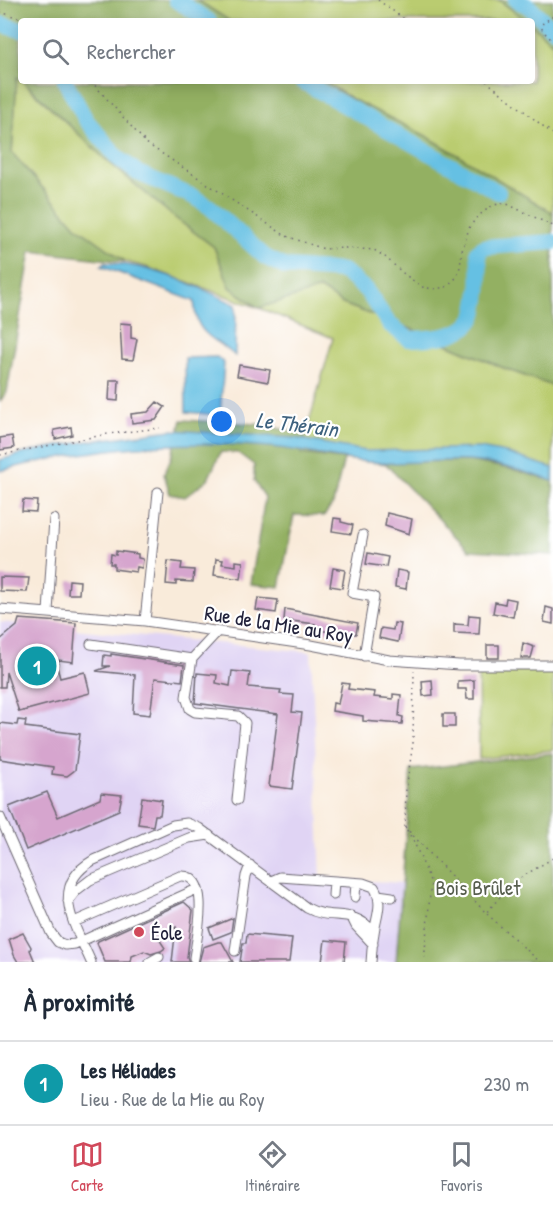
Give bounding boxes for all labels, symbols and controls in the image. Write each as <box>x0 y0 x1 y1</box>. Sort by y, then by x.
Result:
search box <box>18 18 535 84</box>
icon: search <box>39 35 72 68</box>
text: Rechercher <box>87 36 176 66</box>
water label: Le Thérain <box>254 404 342 444</box>
your location <box>207 407 236 436</box>
street label: Rue de la Mie au Roy <box>203 598 355 650</box>
pin: 1 <box>18 644 57 688</box>
park label: Bois Brûlet <box>435 873 521 902</box>
place label: Éole <box>151 918 183 947</box>
marker: Éole <box>132 925 146 939</box>
text: À proximité <box>24 984 135 1019</box>
text: Les Héliades <box>81 1055 176 1085</box>
text: 1 <box>40 1070 47 1097</box>
text: 230 m <box>484 1070 529 1097</box>
text: Lieu · Rue de la Mie au Roy <box>81 1085 265 1112</box>
tab: Carte <box>71 1138 104 1196</box>
tab: Itinéraire <box>245 1138 300 1196</box>
tab: Favoris <box>441 1138 482 1196</box>

